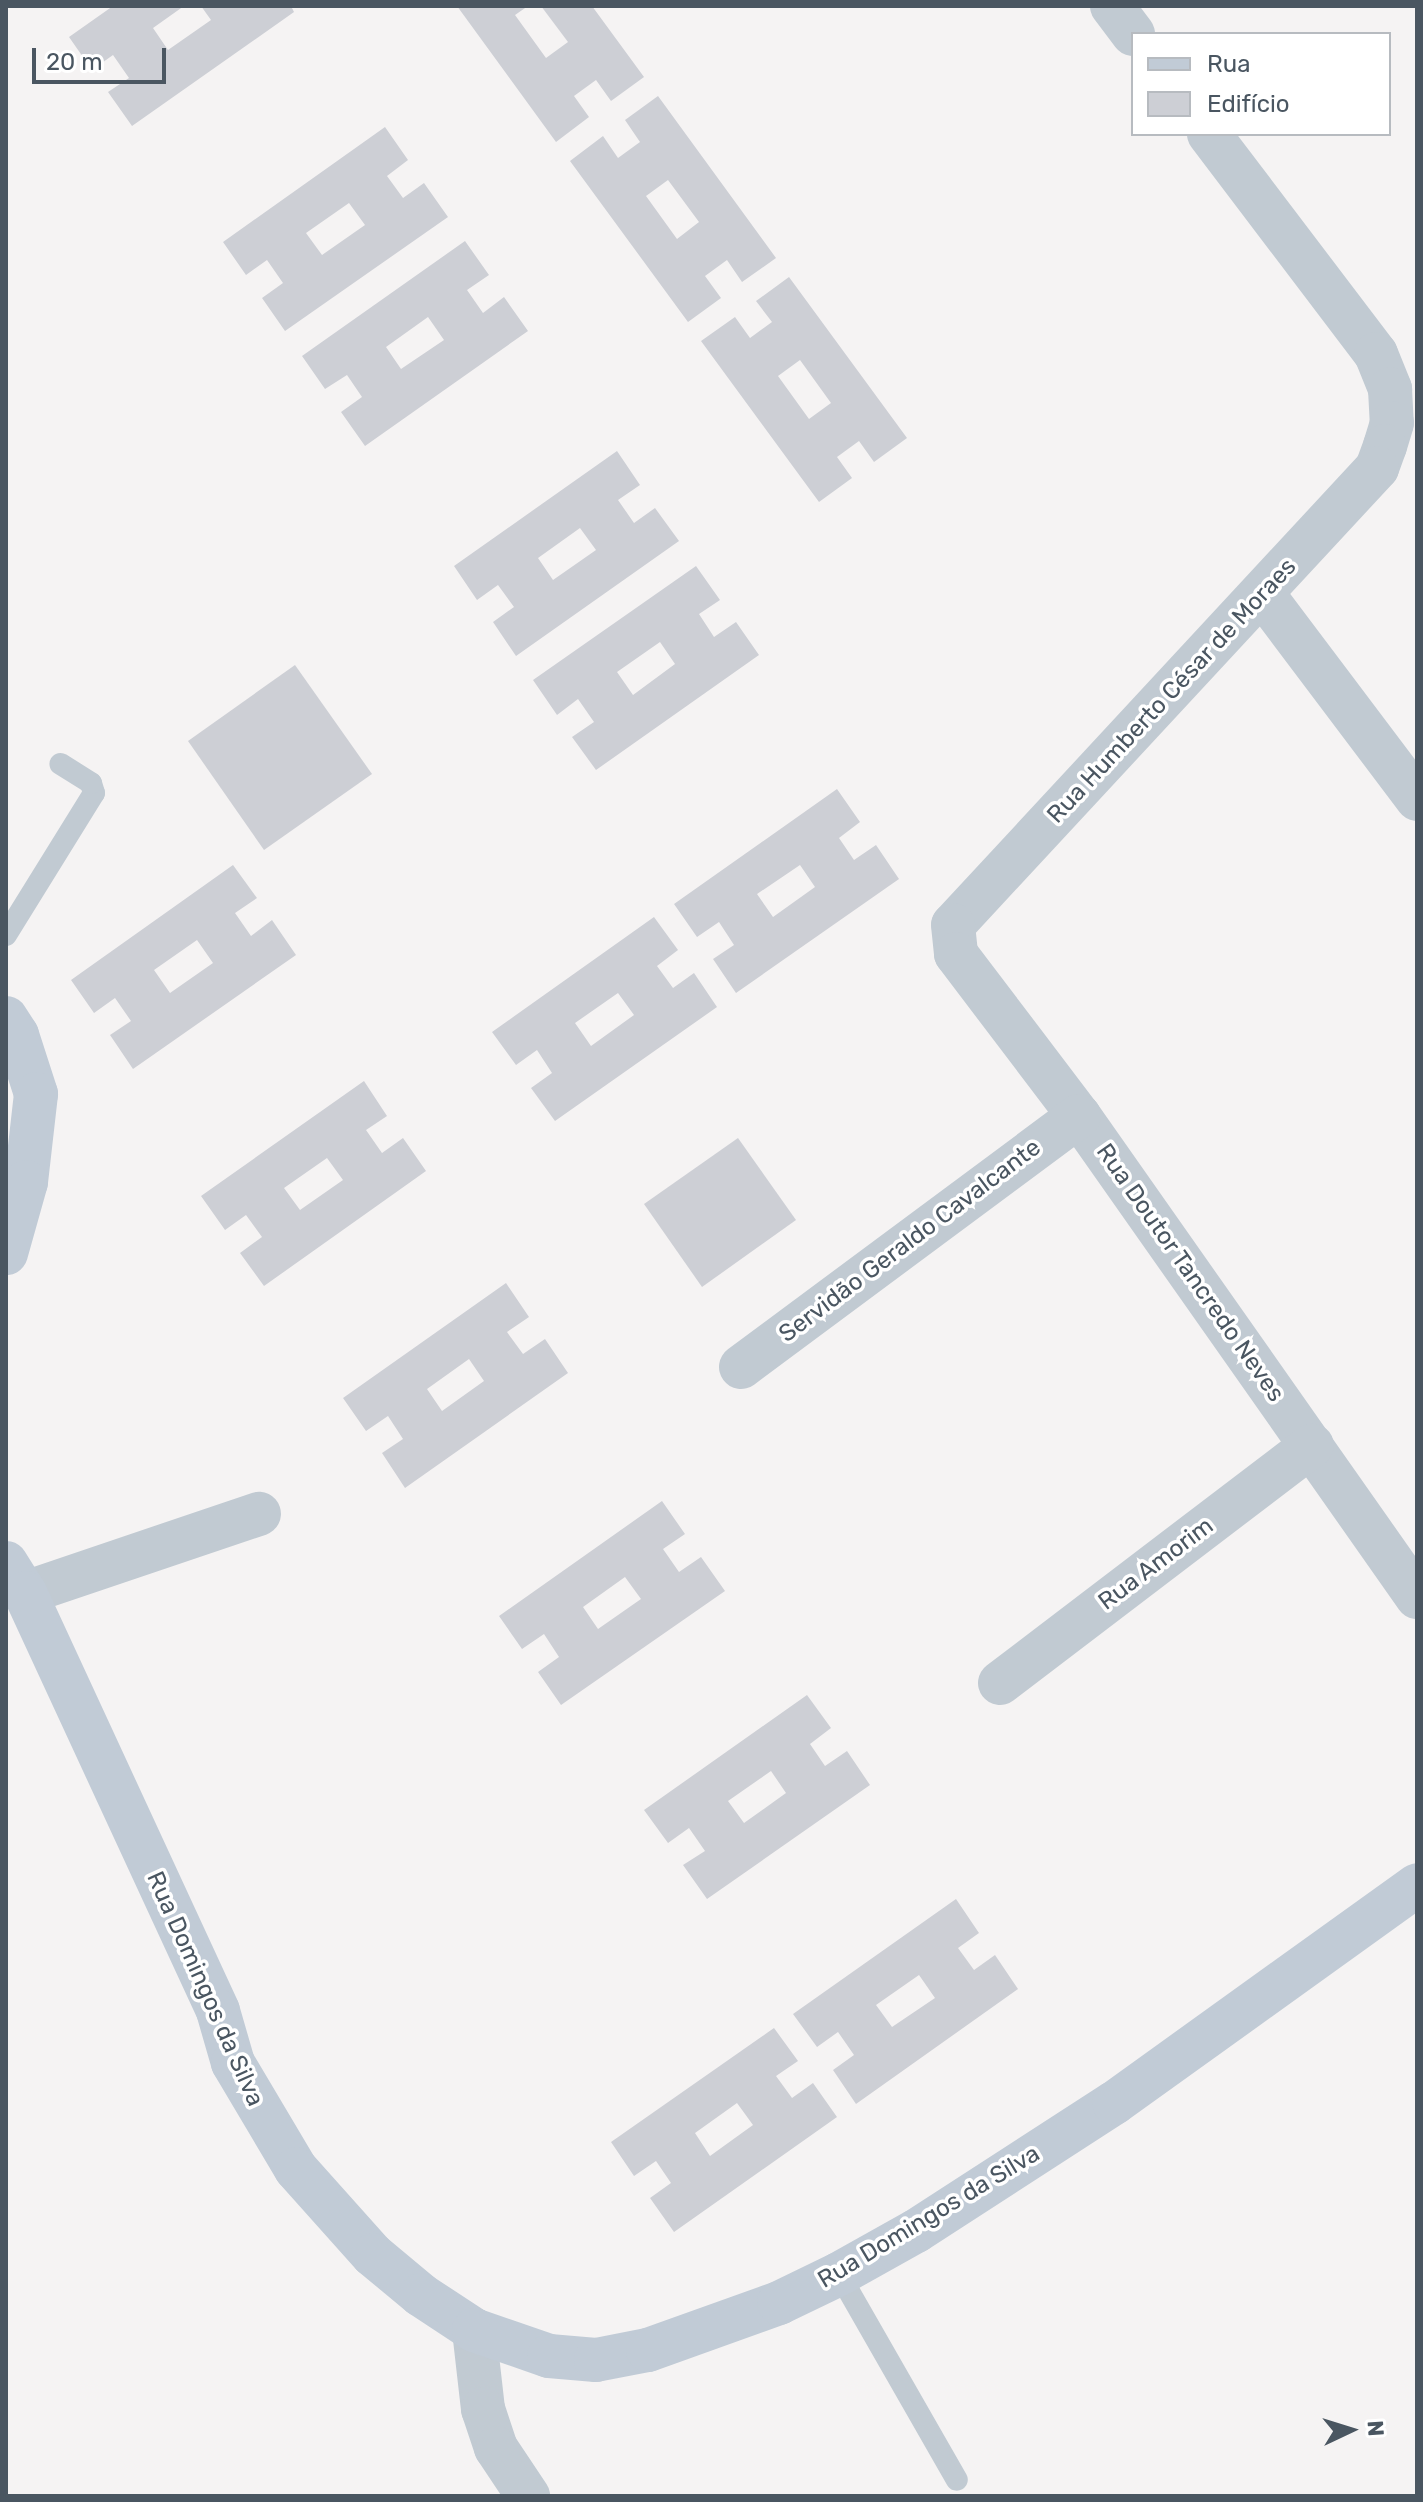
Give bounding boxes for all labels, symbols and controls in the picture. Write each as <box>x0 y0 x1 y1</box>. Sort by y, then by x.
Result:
scale bar <box>36 32 170 82</box>
legend <box>1131 32 1391 136</box>
text: 20 m <box>46 48 103 76</box>
text: Rua <box>1207 50 1250 78</box>
text: Edifício <box>1207 90 1290 118</box>
street label: Rua Humberto César de Moraes <box>1041 552 1303 830</box>
street label: Servidão Geraldo Cavalcante <box>774 1133 1046 1349</box>
street label: Rua Doutor Tancredo Neves <box>1089 1138 1291 1408</box>
street label: Rua Amorim <box>1093 1511 1219 1617</box>
street label: Rua Domingos da Silva <box>140 1867 270 2111</box>
street label: Rua Domingos da Silva <box>813 2139 1045 2295</box>
north arrow <box>1311 2390 1391 2470</box>
text: N <box>1361 2419 1389 2437</box>

